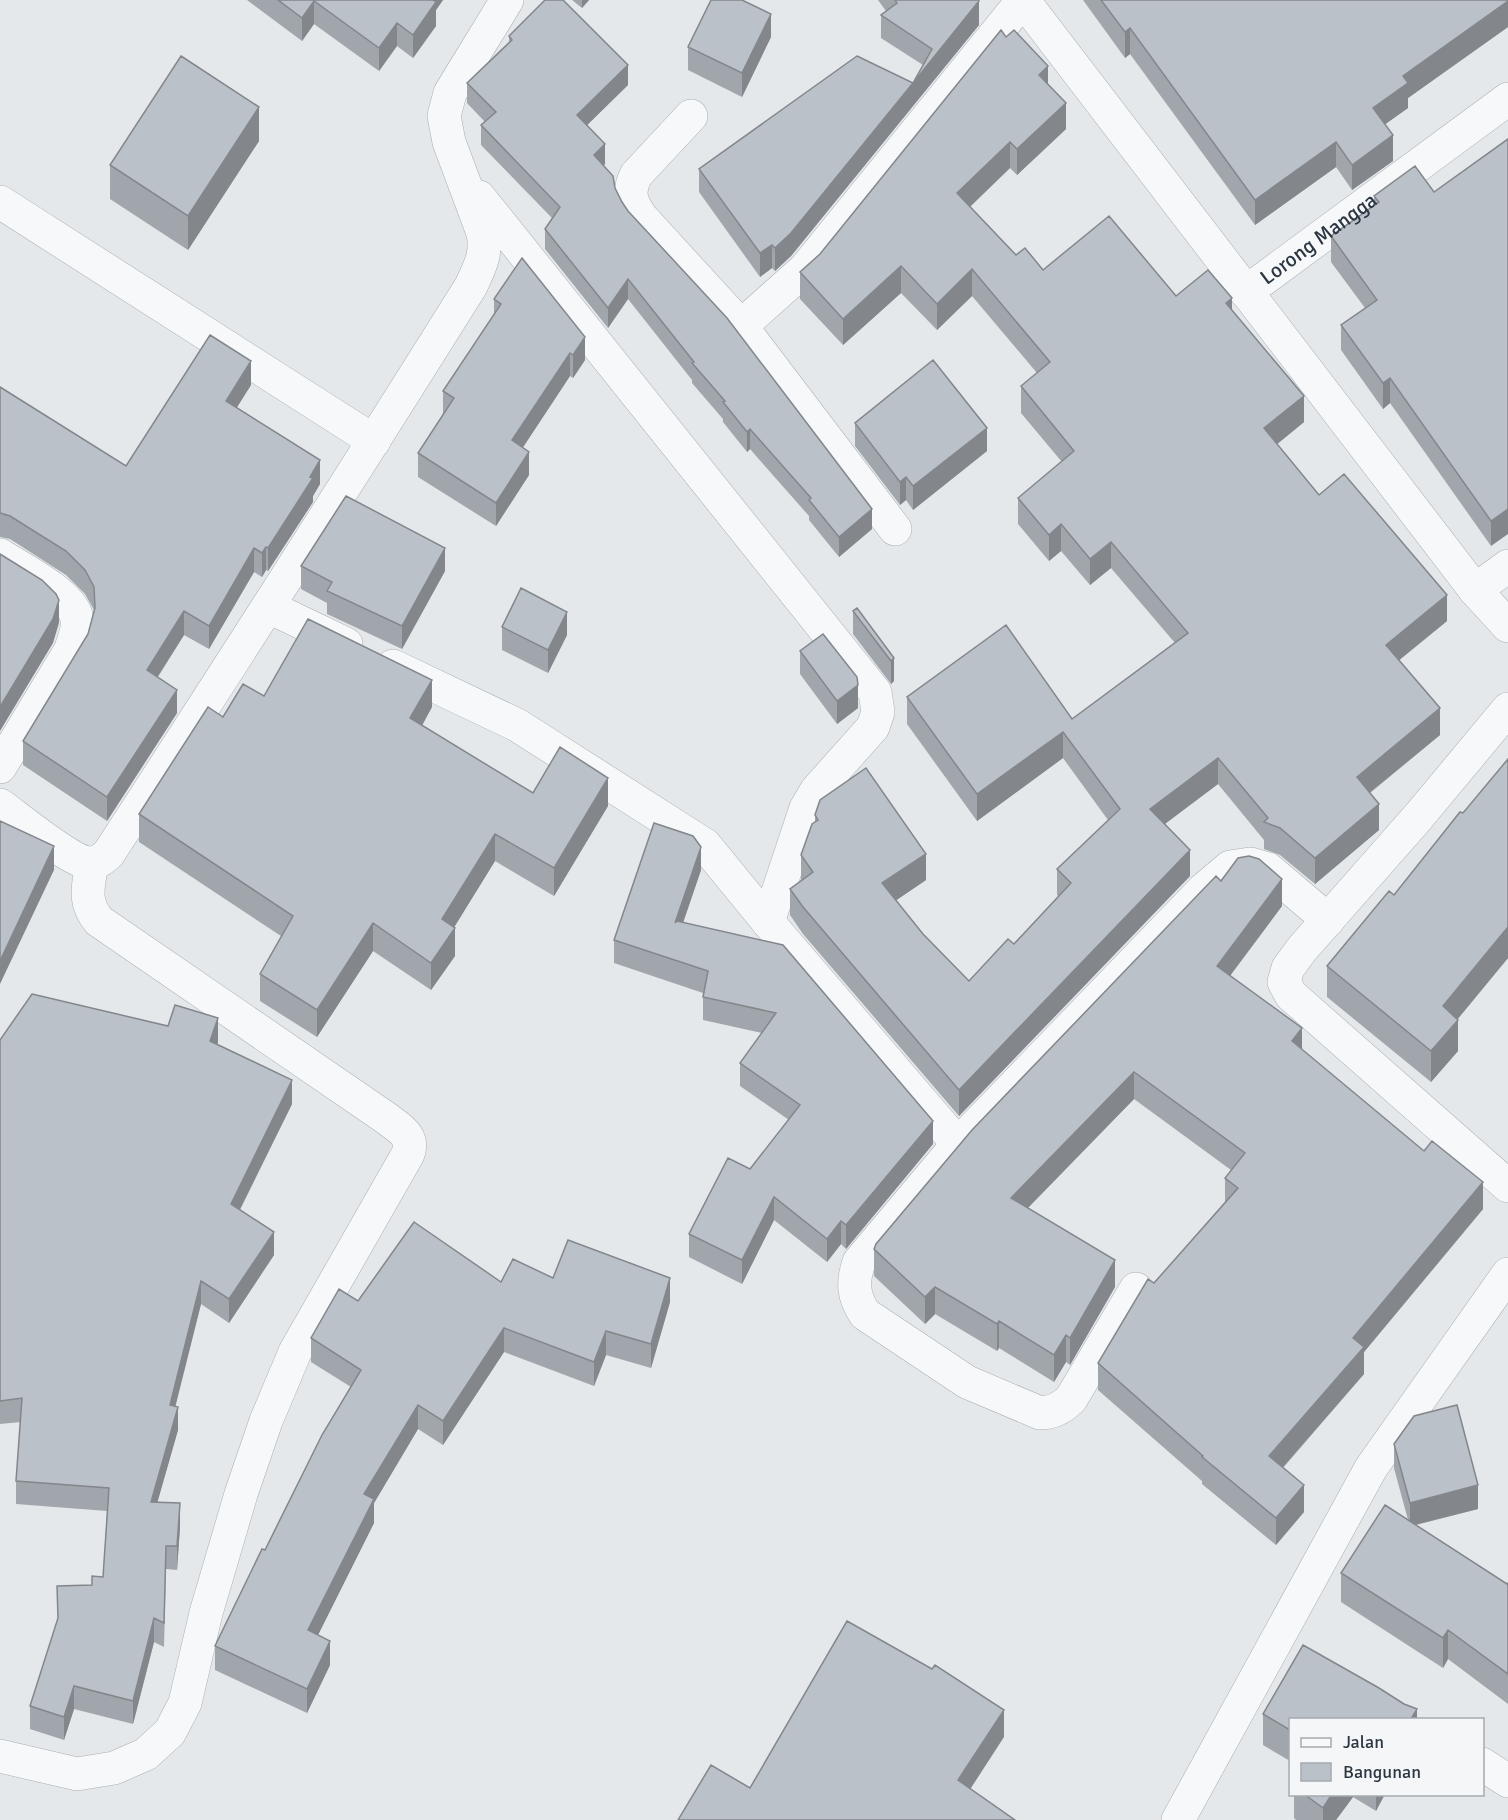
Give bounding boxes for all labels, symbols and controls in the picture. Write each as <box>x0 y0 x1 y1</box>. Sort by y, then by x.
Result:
street label: Lorong Mangga <box>1255 187 1382 290</box>
legend <box>1289 1718 1484 1796</box>
text: Jalan <box>1343 1731 1384 1753</box>
text: Bangunan <box>1343 1761 1421 1783</box>

